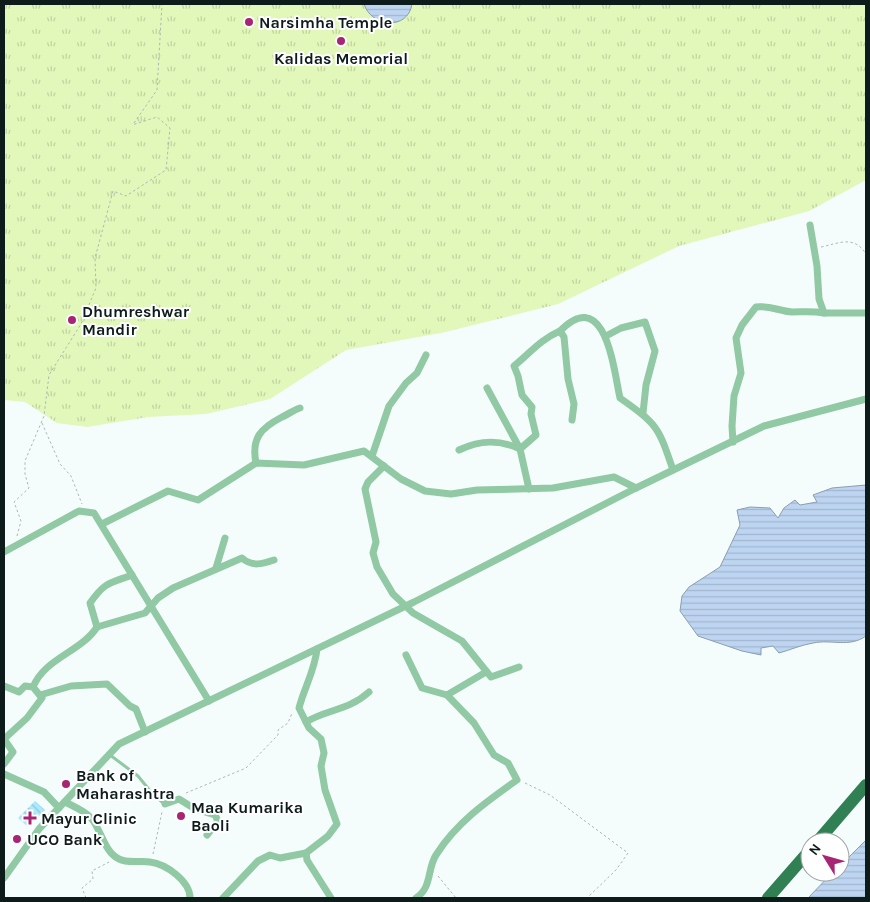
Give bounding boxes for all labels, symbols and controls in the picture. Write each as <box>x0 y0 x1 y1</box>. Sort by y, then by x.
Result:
place label: Narsimha Temple <box>259 13 392 32</box>
marker: Narsimha Temple <box>243 16 255 28</box>
marker: Kalidas Memorial <box>335 35 347 47</box>
place label: Kalidas Memorial <box>274 49 408 68</box>
place label: Dhumreshwar Mandir <box>82 302 190 339</box>
marker: Dhumreshwar Mandir <box>66 314 78 326</box>
place label: Bank of Maharashtra <box>76 766 175 803</box>
marker: Bank of Maharashtra <box>60 778 72 790</box>
place label: Maa Kumarika Baoli <box>191 798 303 835</box>
place label: Mayur Clinic <box>41 809 137 828</box>
marker: Maa Kumarika Baoli <box>175 810 187 822</box>
marker: Mayur Clinic <box>23 811 37 825</box>
place label: UCO Bank <box>27 830 103 849</box>
north arrow <box>800 832 850 882</box>
marker: UCO Bank <box>11 833 23 845</box>
text: N <box>805 840 825 859</box>

